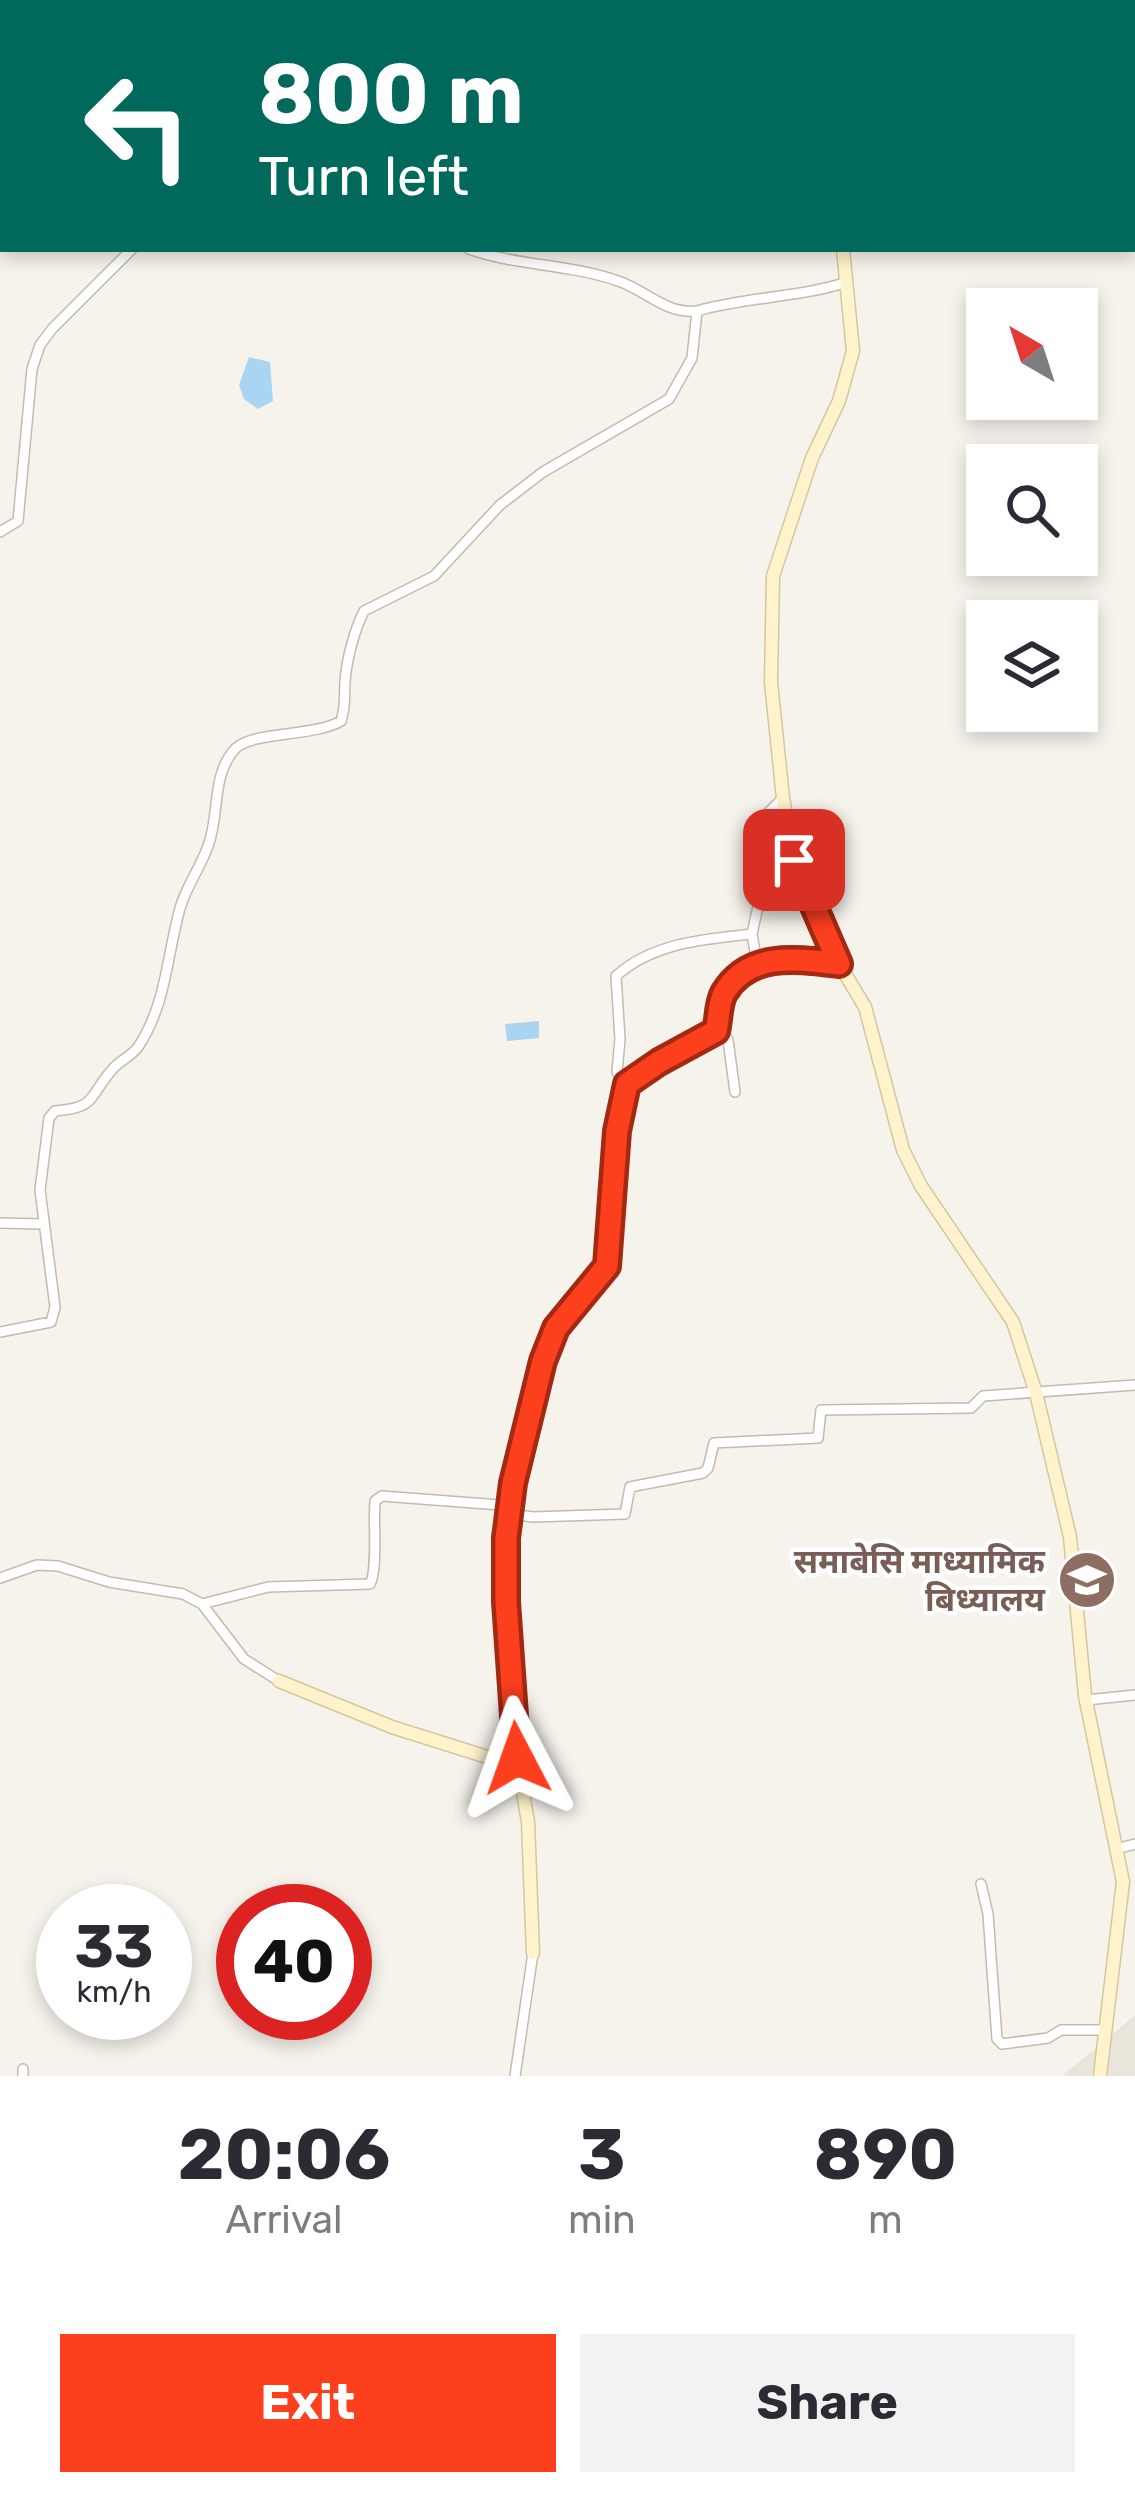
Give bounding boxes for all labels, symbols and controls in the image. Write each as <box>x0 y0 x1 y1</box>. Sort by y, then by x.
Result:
text: 800 m <box>258 44 524 144</box>
icon: left <box>60 48 216 204</box>
text: Turn left <box>258 145 469 209</box>
north arrow <box>966 288 1098 420</box>
map controls <box>966 288 1098 732</box>
button: search <box>966 444 1098 576</box>
button: layers <box>966 600 1098 732</box>
pin <box>743 809 845 911</box>
icon: arrive <box>761 827 827 893</box>
place label: समाबेसि माध्यामिक बिध्यालय <box>794 1542 1046 1619</box>
school or university icon: समाबेसि माध्यामिक बिध्यालय <box>1056 1549 1118 1611</box>
position arrow <box>454 1695 580 1821</box>
speed limit sign: 40 <box>216 1884 372 2040</box>
text: 33 <box>74 1911 154 1982</box>
text: km/h <box>77 1974 151 2010</box>
text: 20:06 <box>178 2112 390 2197</box>
text: 3 <box>578 2112 626 2197</box>
text: 890 <box>813 2112 957 2197</box>
text: Arrival <box>225 2197 343 2243</box>
text: min <box>568 2197 636 2243</box>
text: m <box>868 2197 903 2243</box>
button: Exit <box>60 2334 556 2472</box>
button: Share <box>580 2334 1075 2472</box>

